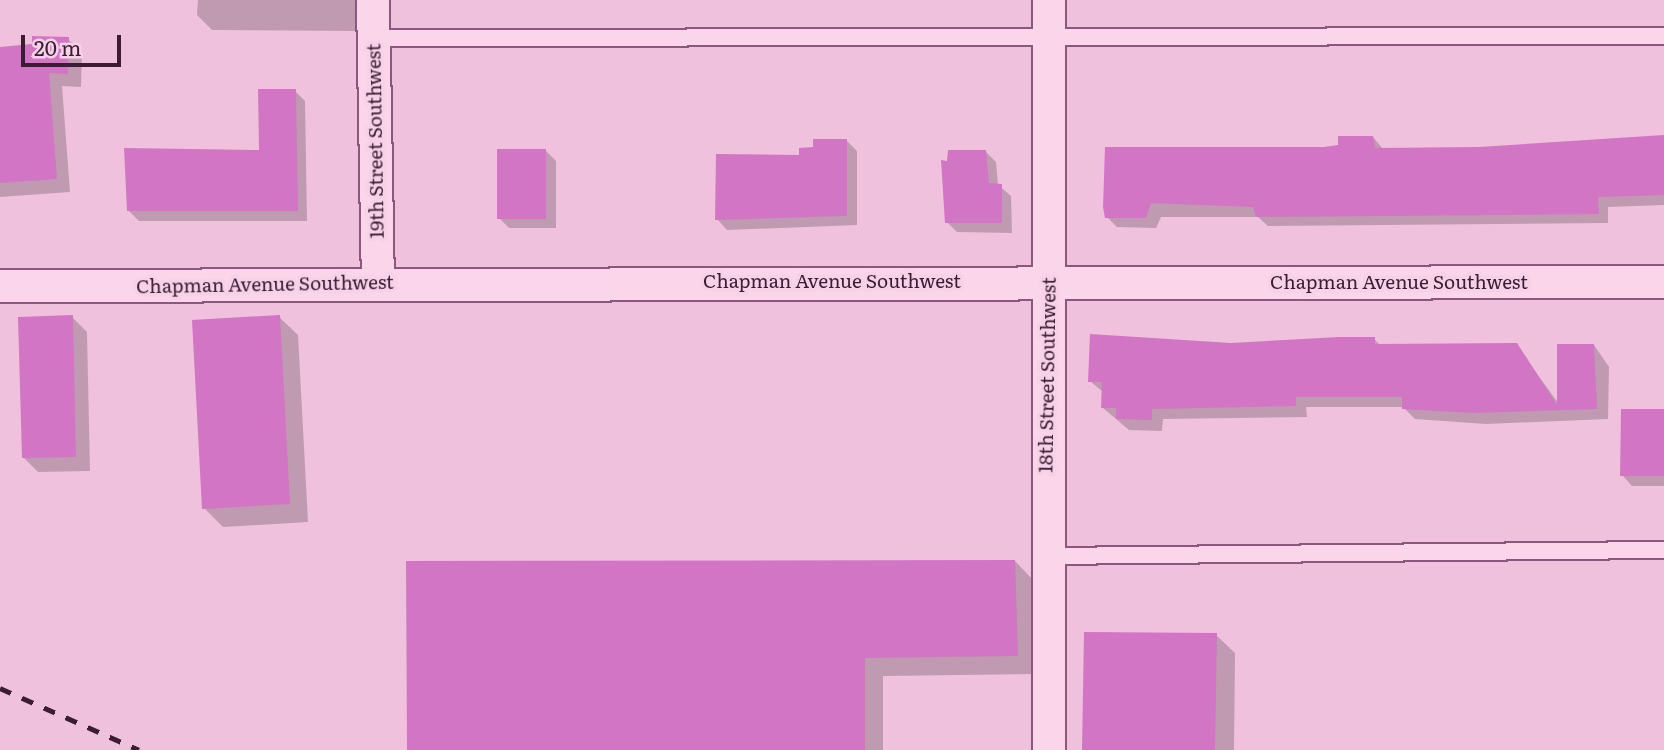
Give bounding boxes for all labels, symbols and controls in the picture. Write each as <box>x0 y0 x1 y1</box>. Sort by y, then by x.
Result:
scale bar <box>24 21 124 65</box>
text: 20 m <box>34 31 81 62</box>
street label: 19th Street Southwest <box>362 43 388 239</box>
street label: Chapman Avenue Southwest <box>136 270 394 298</box>
street label: Chapman Avenue Southwest <box>703 270 961 292</box>
street label: Chapman Avenue Southwest <box>1270 271 1528 293</box>
street label: 18th Street Southwest <box>1034 277 1060 473</box>

